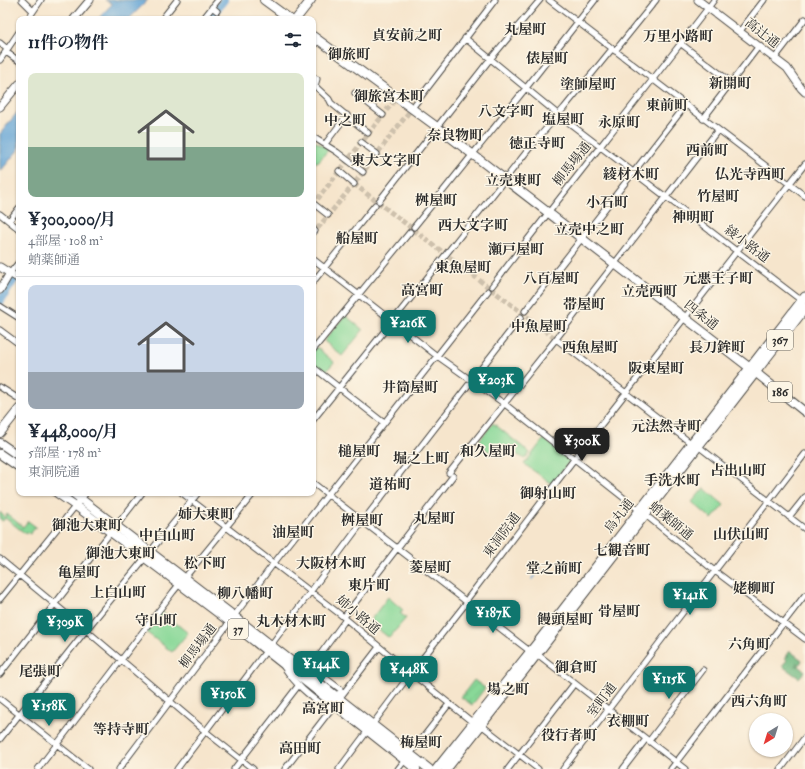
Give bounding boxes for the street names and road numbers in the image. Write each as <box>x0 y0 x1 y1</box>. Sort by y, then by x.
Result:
street label: 高辻通 <box>742 15 782 51</box>
street label: 柳馬場通 <box>549 139 595 189</box>
street label: 綾小路通 <box>721 222 773 266</box>
street label: 四条通 <box>681 297 721 333</box>
road number: 367 <box>767 330 793 350</box>
road number: 186 <box>768 382 792 402</box>
street label: 烏丸通 <box>601 496 637 536</box>
street label: 蛸薬師通 <box>646 498 696 544</box>
street label: 東洞院通 <box>480 509 524 561</box>
street label: 姉小路通 <box>333 592 383 638</box>
road number: 37 <box>228 619 248 639</box>
street label: 柳馬場通 <box>176 620 220 672</box>
street label: 室町通 <box>584 680 620 720</box>

